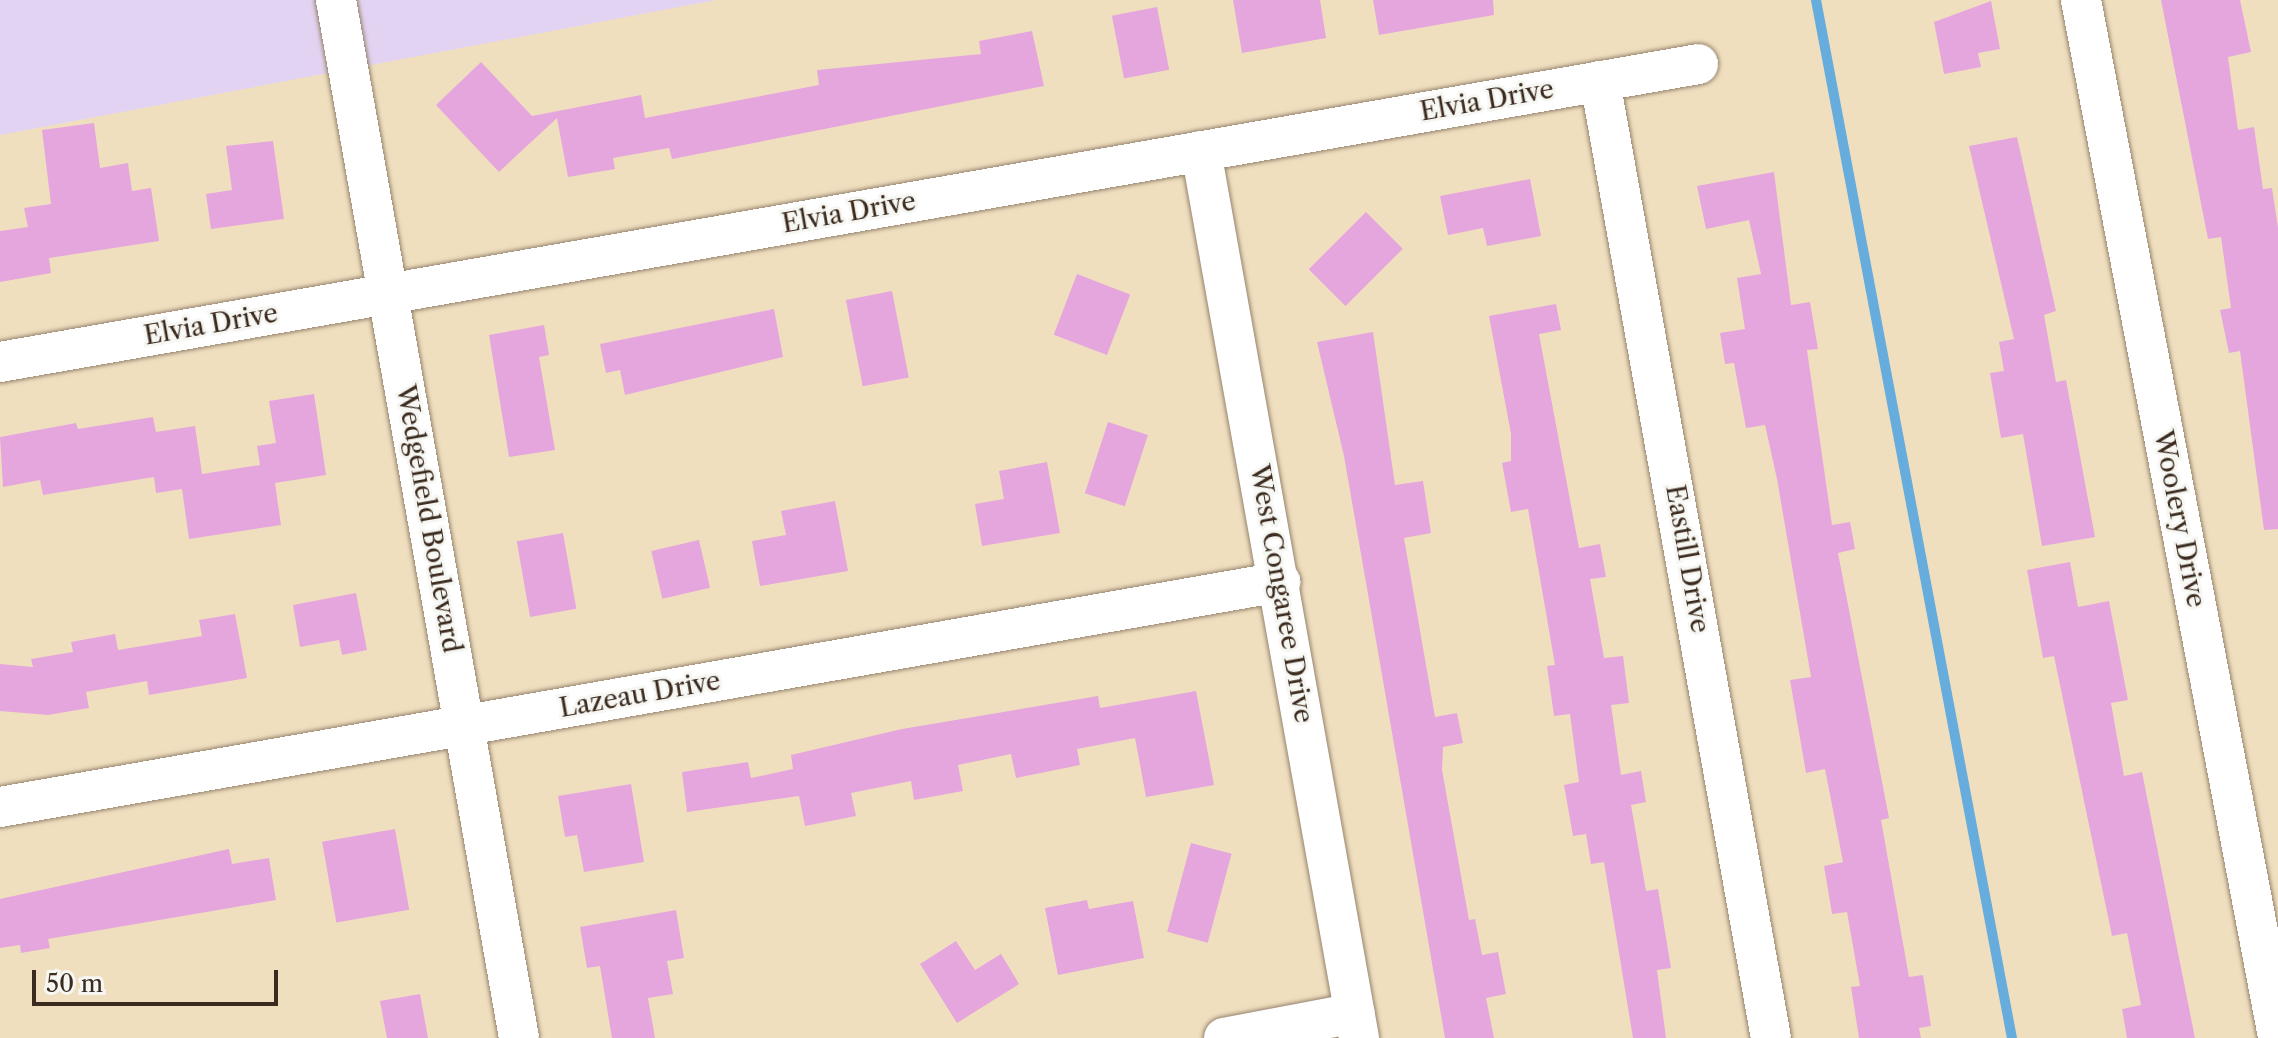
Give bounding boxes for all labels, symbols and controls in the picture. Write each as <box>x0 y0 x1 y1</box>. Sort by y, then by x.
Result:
street label: Elvia Drive <box>1418 74 1556 128</box>
street label: Elvia Drive <box>780 186 918 240</box>
street label: Elvia Drive <box>142 298 280 352</box>
street label: Wedgefield Boulevard <box>389 383 467 655</box>
street label: Woolery Drive <box>2146 427 2212 611</box>
street label: West Congaree Drive <box>1243 462 1319 726</box>
street label: Eastill Drive <box>1659 483 1715 635</box>
street label: Lazeau Drive <box>557 665 723 725</box>
scale bar <box>36 954 282 1004</box>
text: 50 m <box>46 969 103 998</box>

